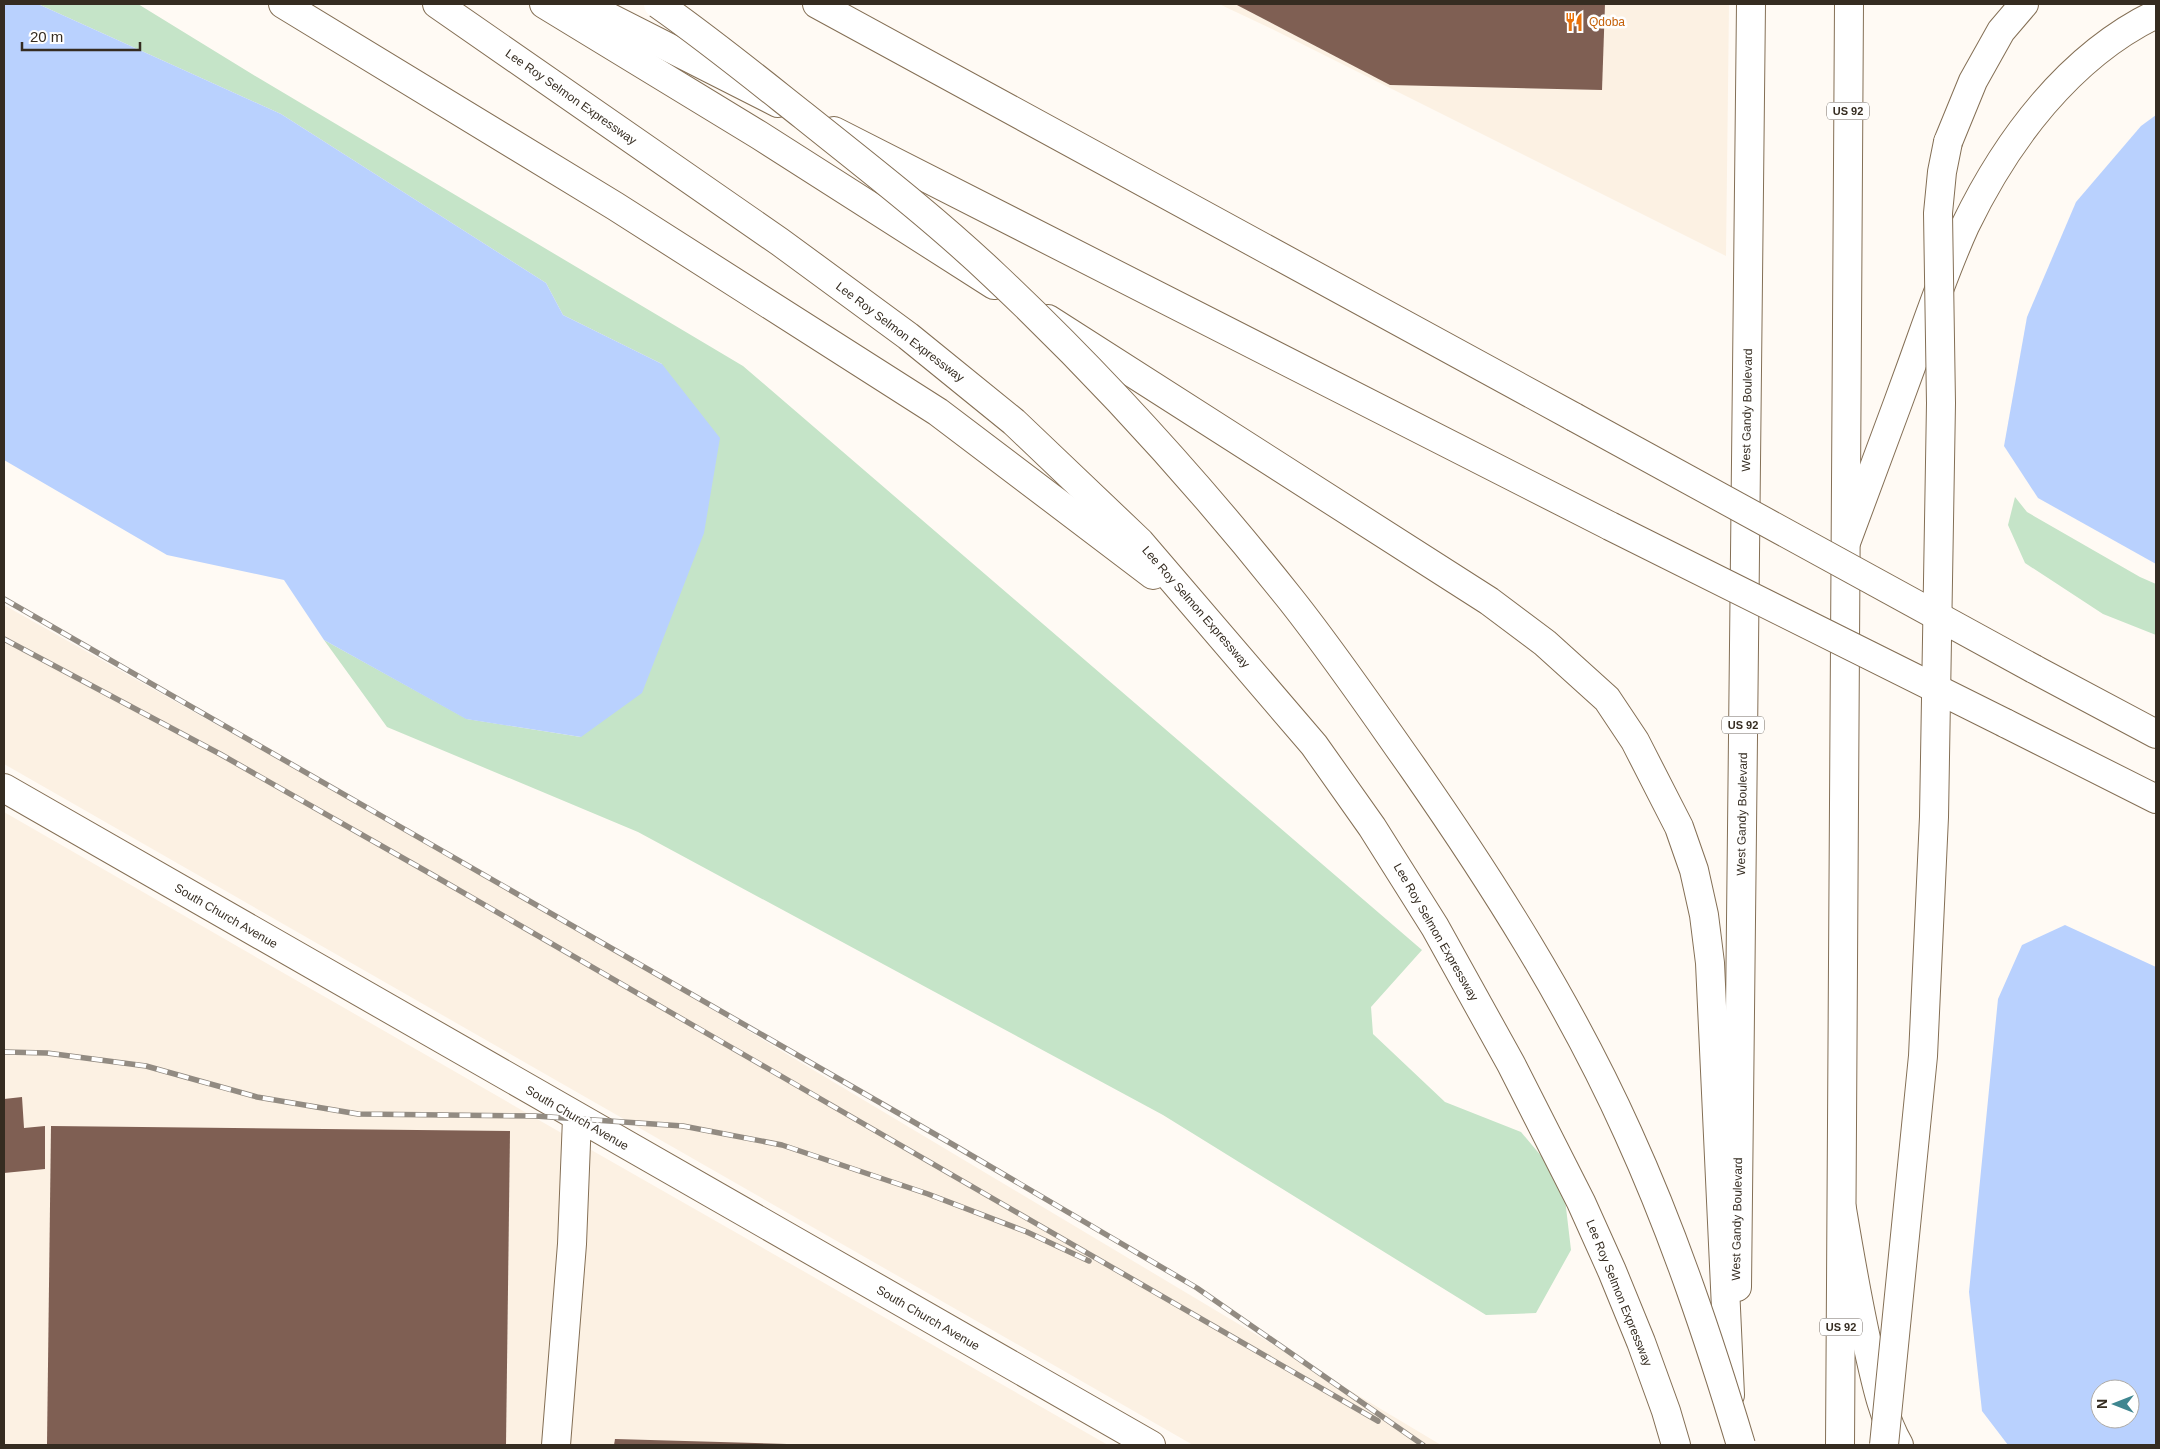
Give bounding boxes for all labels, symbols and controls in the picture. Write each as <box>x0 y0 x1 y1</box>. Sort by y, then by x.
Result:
restaurant icon: Qdoba <box>1563 11 1585 33</box>
place label: Qdoba <box>1589 15 1625 29</box>
scale bar <box>22 20 140 52</box>
text: 20 m <box>30 28 63 45</box>
street label: Lee Roy Selmon Expressway <box>503 46 639 148</box>
road number: US 92 <box>1827 102 1869 120</box>
street label: Lee Roy Selmon Expressway <box>833 279 967 385</box>
street label: West Gandy Boulevard <box>1739 348 1755 472</box>
street label: Lee Roy Selmon Expressway <box>1139 543 1253 671</box>
road number: US 92 <box>1722 716 1764 734</box>
street label: West Gandy Boulevard <box>1734 752 1750 876</box>
street label: Lee Roy Selmon Expressway <box>1391 861 1481 1003</box>
street label: South Church Avenue <box>172 881 280 951</box>
street label: South Church Avenue <box>523 1083 631 1153</box>
street label: West Gandy Boulevard <box>1729 1157 1745 1281</box>
street label: Lee Roy Selmon Expressway <box>1583 1218 1655 1368</box>
street label: South Church Avenue <box>874 1283 982 1353</box>
road number: US 92 <box>1820 1318 1862 1335</box>
north arrow <box>2090 1379 2140 1429</box>
text: N <box>2094 1399 2110 1409</box>

